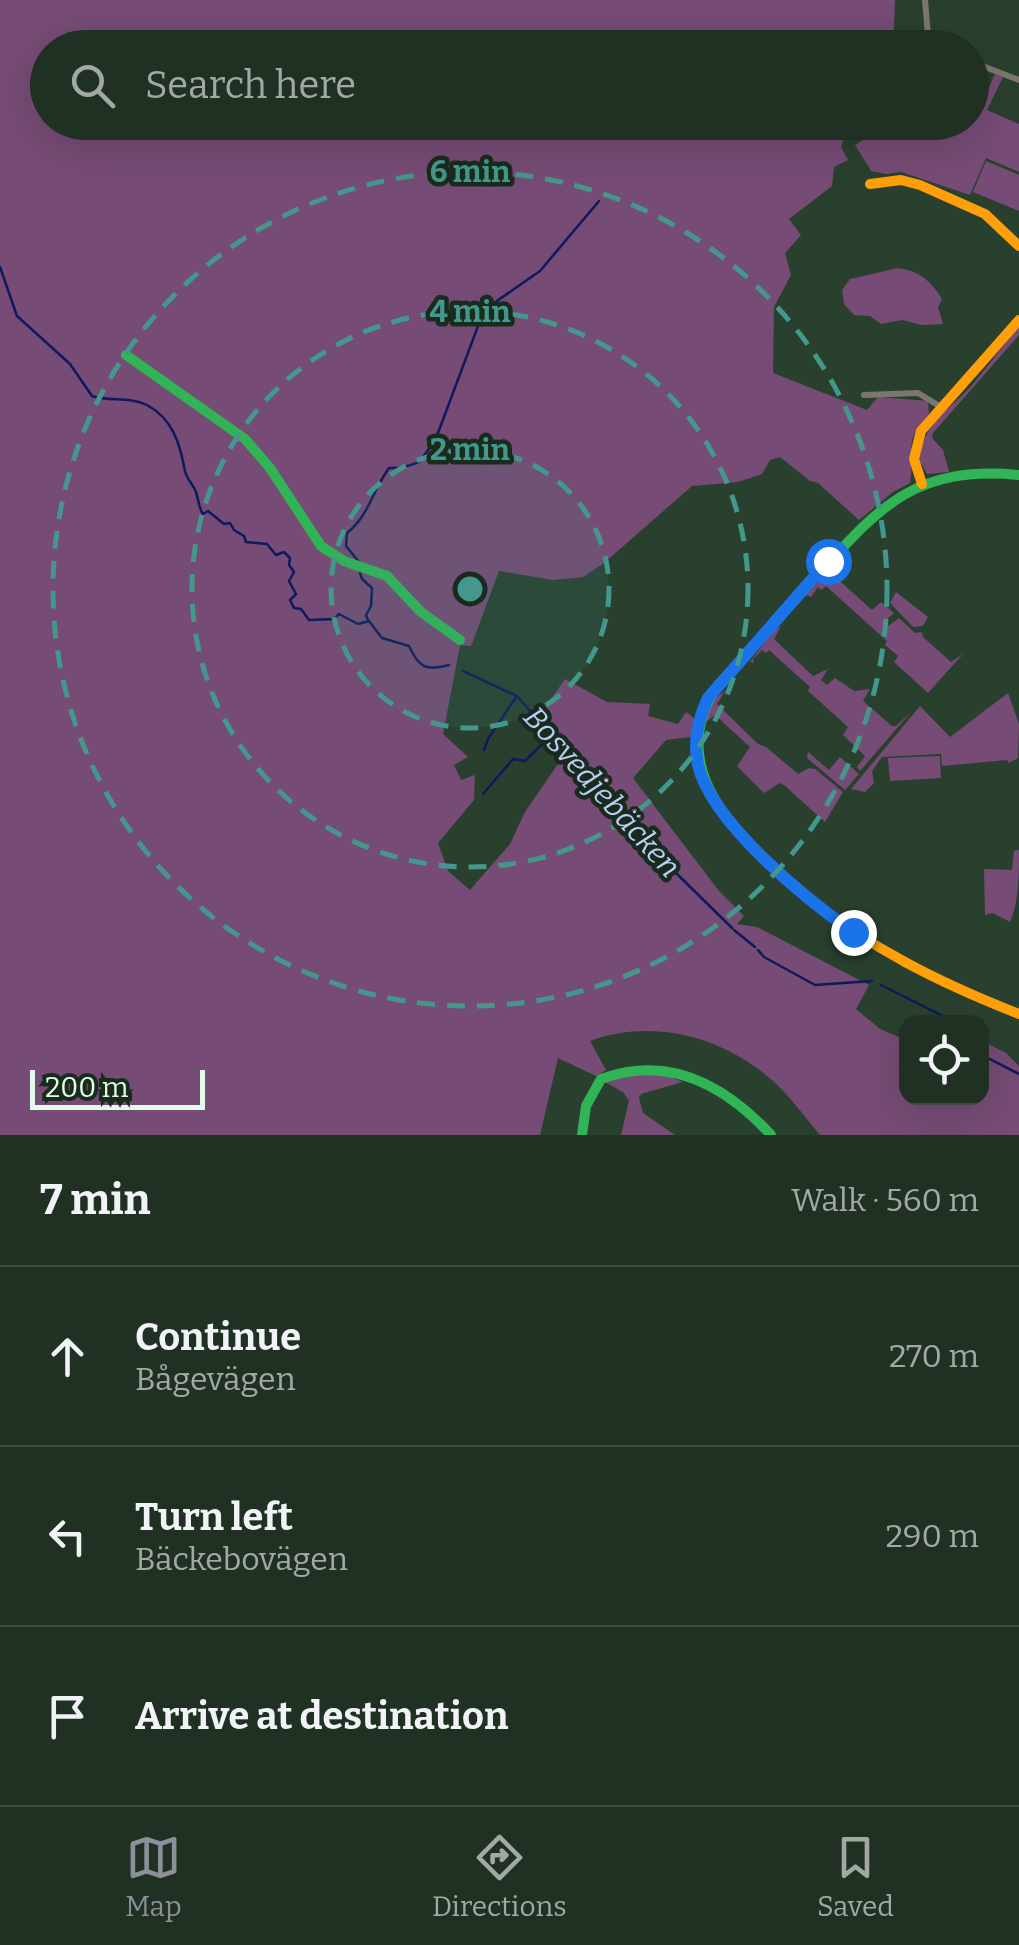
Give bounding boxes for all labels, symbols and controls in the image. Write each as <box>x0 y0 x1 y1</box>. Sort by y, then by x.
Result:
search box <box>30 30 989 140</box>
icon: search <box>65 58 120 113</box>
text: Search here <box>145 62 356 108</box>
text: 6 min <box>430 154 511 190</box>
text: 4 min <box>429 294 511 330</box>
text: 2 min <box>430 432 511 468</box>
route start <box>806 539 852 585</box>
centre of rings <box>452 571 488 607</box>
water label: Bosvedjebäcken <box>516 699 688 885</box>
route end <box>831 910 877 956</box>
map controls <box>899 1015 989 1105</box>
button: locate <box>899 1015 989 1105</box>
scale bar <box>30 1065 205 1110</box>
text: 200 m <box>45 1071 128 1104</box>
text: 7 min <box>40 1175 151 1225</box>
text: Walk · 560 m <box>791 1181 979 1219</box>
text: Continue <box>135 1314 301 1360</box>
icon: ahead <box>40 1329 95 1384</box>
text: 270 m <box>889 1337 979 1375</box>
text: Bågevägen <box>135 1360 296 1398</box>
text: Turn left <box>135 1494 293 1540</box>
icon: left <box>40 1509 95 1564</box>
text: 290 m <box>885 1517 979 1555</box>
text: Bäckebovägen <box>135 1540 348 1578</box>
icon: arrive <box>40 1689 95 1744</box>
text: Arrive at destination <box>135 1693 508 1739</box>
tab: Map <box>125 1830 182 1923</box>
tab: Directions <box>432 1830 567 1923</box>
tab: Saved <box>817 1830 894 1923</box>

